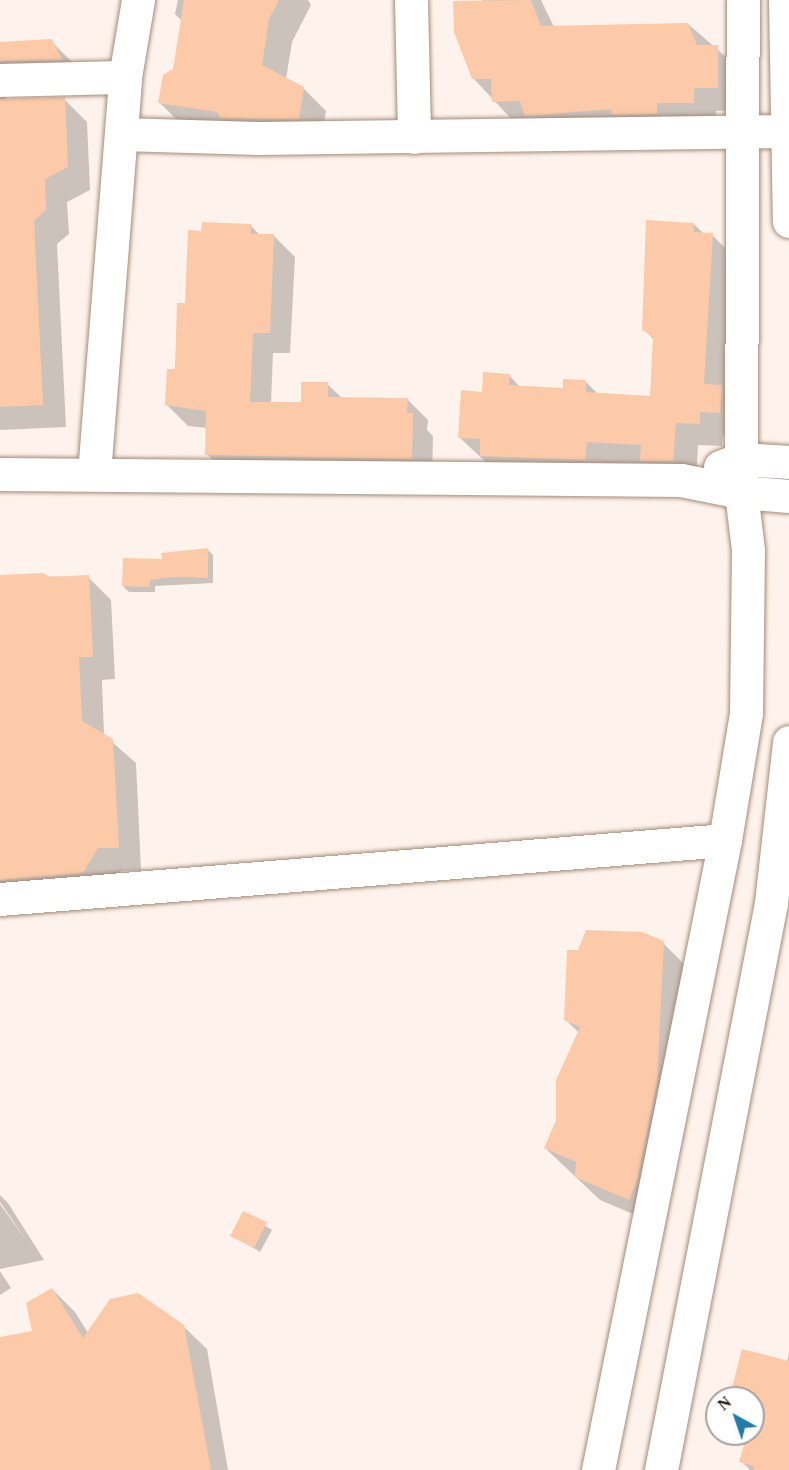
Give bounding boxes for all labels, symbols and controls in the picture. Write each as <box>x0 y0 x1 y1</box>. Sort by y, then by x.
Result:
north arrow <box>705 1386 765 1446</box>
text: N <box>715 1393 734 1414</box>

